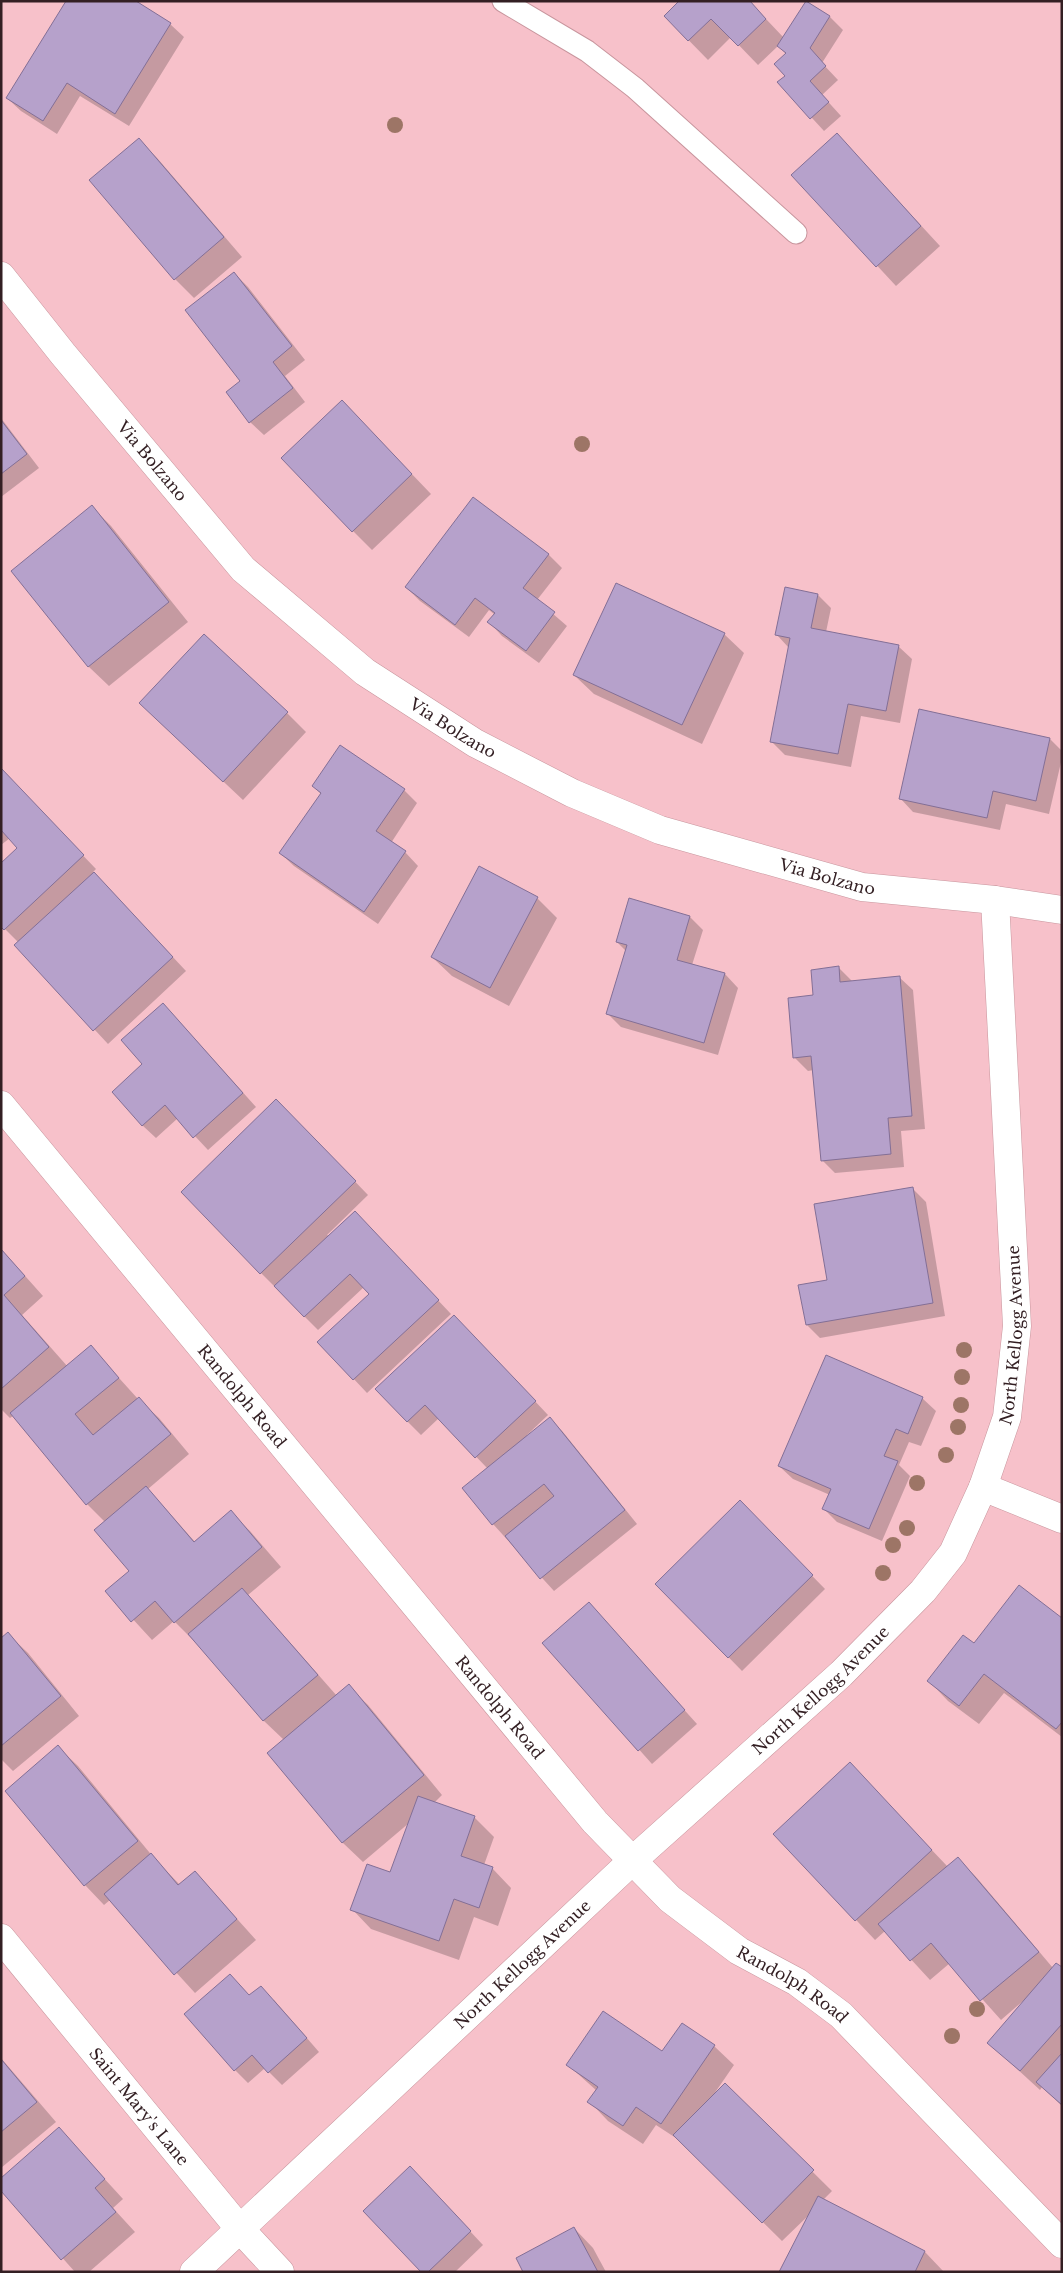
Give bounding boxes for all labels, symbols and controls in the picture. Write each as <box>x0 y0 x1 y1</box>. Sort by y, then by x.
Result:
street label: Via Bolzano <box>113 416 192 505</box>
street label: Via Bolzano <box>405 693 500 762</box>
street label: Via Bolzano <box>776 854 876 898</box>
street label: North Kellogg Avenue <box>995 1245 1027 1427</box>
street label: Randolph Road <box>194 1340 291 1452</box>
street label: North Kellogg Avenue <box>748 1622 893 1759</box>
street label: Randolph Road <box>451 1651 549 1763</box>
street label: North Kellogg Avenue <box>450 1895 595 2033</box>
street label: Randolph Road <box>733 1942 853 2027</box>
street label: Saint Mary's Lane <box>85 2044 193 2169</box>

